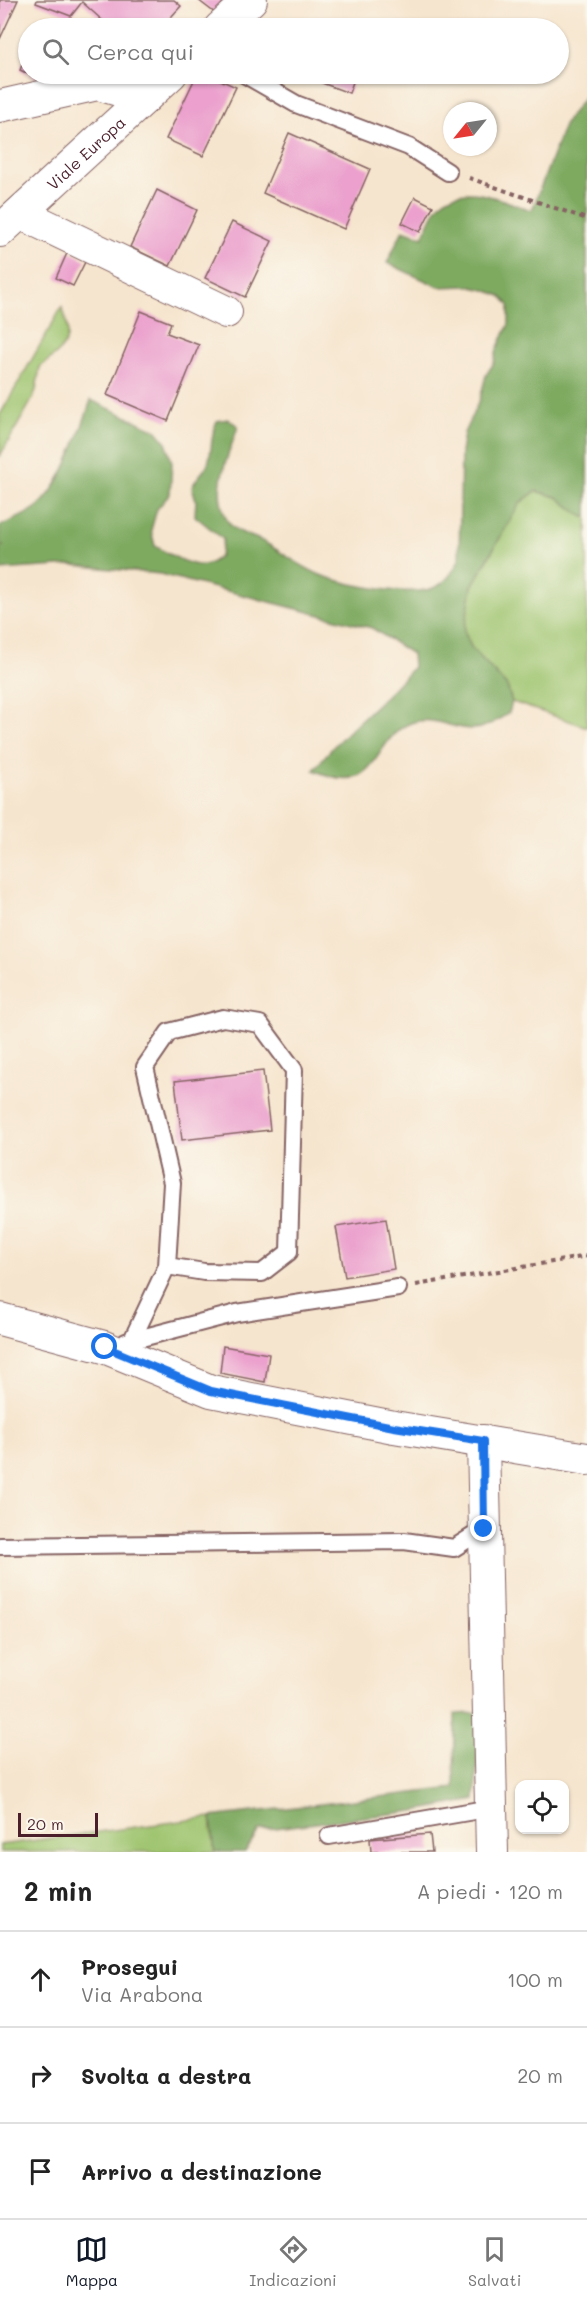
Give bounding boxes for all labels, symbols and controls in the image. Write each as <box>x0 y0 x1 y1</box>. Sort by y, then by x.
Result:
search box <box>18 18 569 84</box>
icon: search <box>39 35 72 68</box>
text: Cerca qui <box>87 37 194 66</box>
north arrow <box>443 102 497 156</box>
street label: Viale Europa <box>42 111 129 194</box>
route start <box>91 1333 117 1359</box>
route end <box>470 1515 496 1541</box>
map controls <box>515 1780 569 1834</box>
button: locate <box>515 1780 569 1834</box>
scale bar <box>18 1810 98 1838</box>
text: 20 m <box>27 1813 64 1834</box>
text: 2 min <box>24 1874 92 1908</box>
text: A piedi · 120 m <box>417 1878 563 1904</box>
text: Prosegui <box>81 1952 178 1981</box>
icon: ahead <box>24 1963 57 1996</box>
text: 100 m <box>507 1966 563 1992</box>
text: Via Arabona <box>81 1981 203 2007</box>
icon: right <box>24 2059 57 2092</box>
text: Svolta a destra <box>81 2061 251 2090</box>
text: 20 m <box>517 2062 563 2088</box>
icon: arrive <box>24 2155 57 2188</box>
text: Arrivo a destinazione <box>81 2157 322 2186</box>
tab: Mappa <box>66 2233 118 2290</box>
tab: Indicazioni <box>249 2233 337 2290</box>
tab: Salvati <box>468 2233 521 2290</box>

